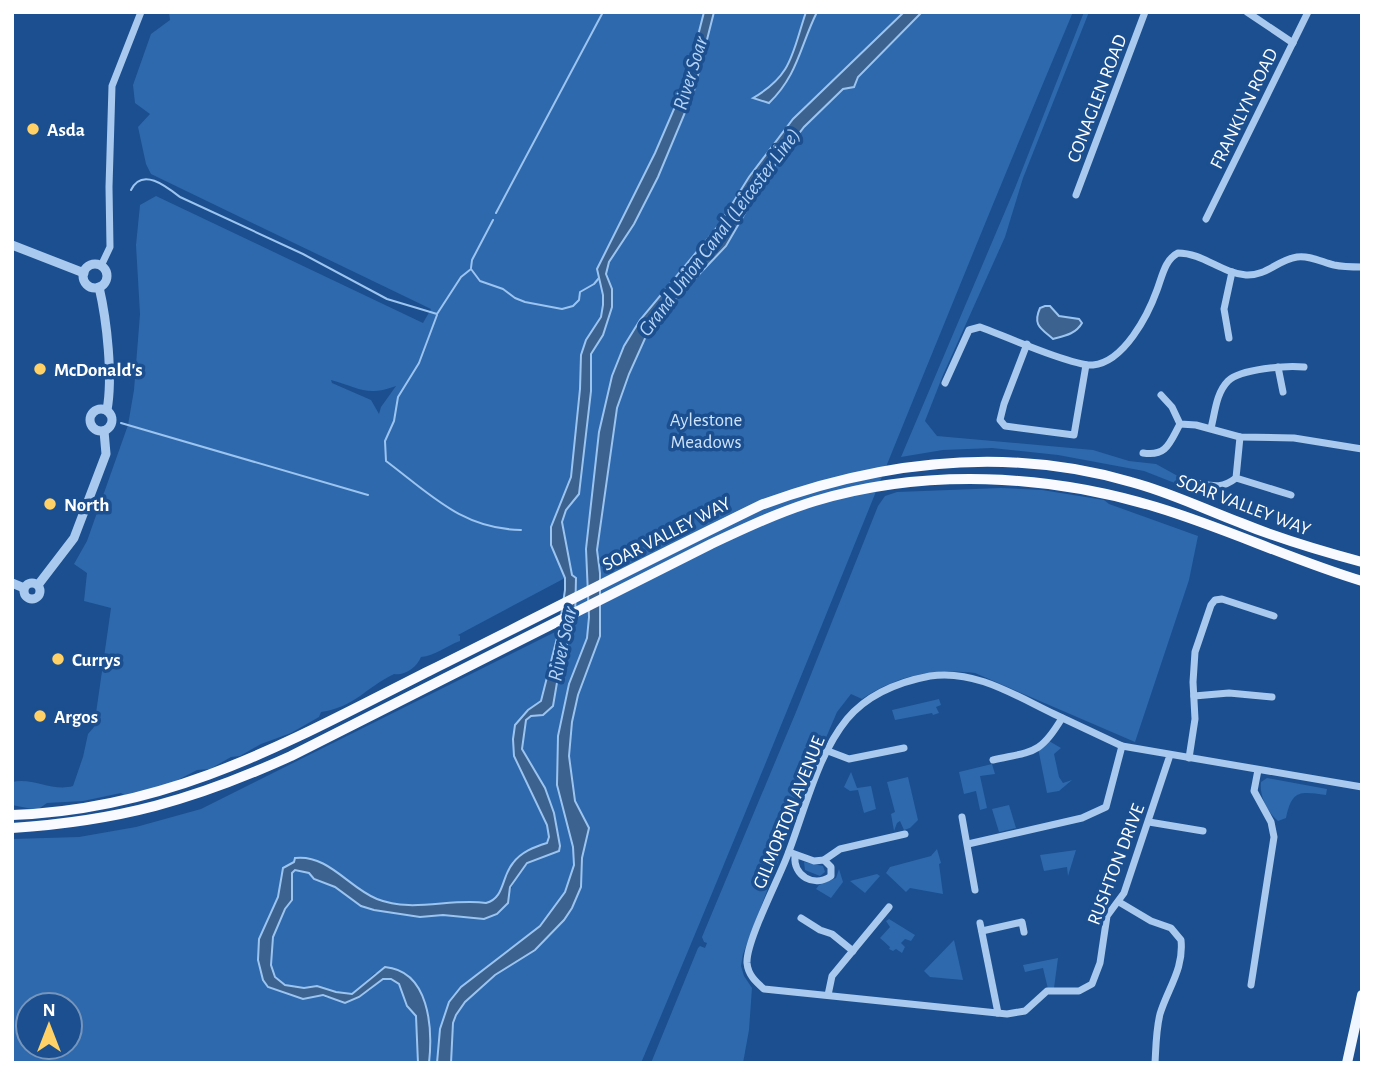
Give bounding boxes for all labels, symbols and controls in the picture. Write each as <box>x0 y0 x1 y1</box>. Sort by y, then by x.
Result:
street label: CONAGLEN ROAD <box>1064 32 1131 165</box>
water label: River Soar <box>669 33 712 112</box>
street label: FRANKLYN ROAD <box>1207 45 1282 172</box>
marker: Asda <box>25 121 41 137</box>
place label: Asda <box>47 121 85 140</box>
water label: Grand Union Canal (Leicester Line) <box>634 124 804 340</box>
marker: McDonald's <box>32 361 48 377</box>
place label: McDonald's <box>54 361 143 380</box>
park label: Aylestone Meadows <box>670 411 742 452</box>
street label: SOAR VALLEY WAY <box>1174 471 1313 540</box>
street label: SOAR VALLEY WAY <box>599 494 734 575</box>
marker: North <box>42 496 58 512</box>
place label: North <box>64 496 109 515</box>
water label: River Soar <box>544 604 581 683</box>
marker: Currys <box>50 651 66 667</box>
place label: Currys <box>72 651 121 670</box>
marker: Argos <box>32 708 48 724</box>
place label: Argos <box>54 708 98 727</box>
street label: GILMORTON AVENUE <box>750 734 829 891</box>
street label: RUSHTON DRIVE <box>1085 801 1148 928</box>
north arrow <box>14 991 84 1061</box>
text: N <box>42 1001 56 1020</box>

